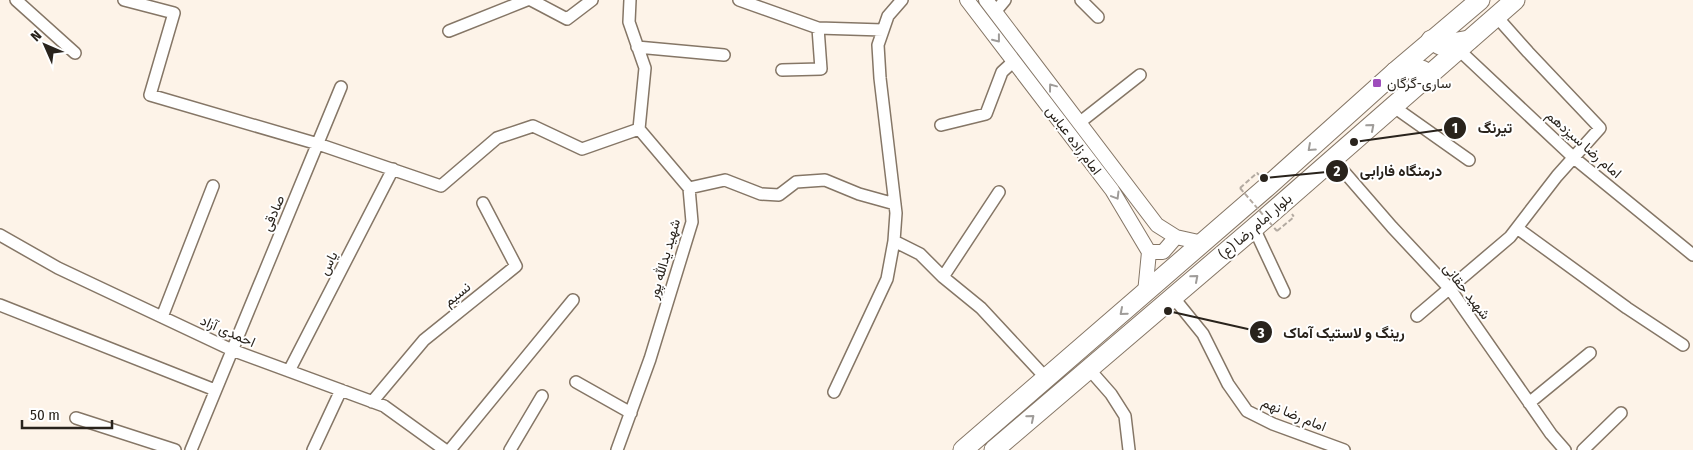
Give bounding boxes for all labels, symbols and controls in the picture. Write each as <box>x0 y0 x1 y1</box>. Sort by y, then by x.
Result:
north arrow <box>20 20 70 70</box>
text: N <box>27 27 45 45</box>
one-way arrow <box>991 33 1000 42</box>
place label: ساری-گرگان <box>1387 75 1451 92</box>
marker: ساری-گرگان <box>1371 77 1383 89</box>
one-way arrow <box>1049 84 1057 93</box>
street label: امام زاده عباس <box>1042 102 1105 178</box>
street label: امام رضا سیزدهم <box>1542 107 1625 182</box>
callout: تیرنگ <box>1442 113 1522 143</box>
text: 1 <box>1452 119 1458 137</box>
text: تیرنگ <box>1478 119 1512 137</box>
one-way arrow <box>1365 123 1374 132</box>
one-way arrow <box>1308 142 1317 151</box>
callout: درمنگاه فارابی <box>1325 156 1452 186</box>
text: 2 <box>1333 162 1341 180</box>
text: درمنگاه فارابی <box>1360 162 1442 180</box>
street label: بلوار امام رضا (ع) <box>1215 190 1297 264</box>
one-way arrow <box>1109 191 1119 200</box>
street label: صادقی <box>258 192 289 234</box>
street label: شهید یدالله پور <box>645 217 685 302</box>
street label: یاس <box>315 248 342 278</box>
street label: شهید حقانی <box>1439 260 1494 323</box>
one-way arrow <box>1189 275 1198 284</box>
street label: نسیم <box>440 278 474 310</box>
one-way arrow <box>1120 306 1129 314</box>
street label: احمدی آزاد <box>198 312 258 351</box>
callout: رینگ و لاستیک آماک <box>1248 317 1415 347</box>
text: 3 <box>1256 324 1265 342</box>
text: رینگ و لاستیک آماک <box>1283 324 1405 342</box>
street label: امام رضا نهم <box>1259 394 1329 435</box>
scale bar <box>22 398 112 430</box>
text: 50 m <box>30 406 60 424</box>
one-way arrow <box>1026 415 1035 424</box>

